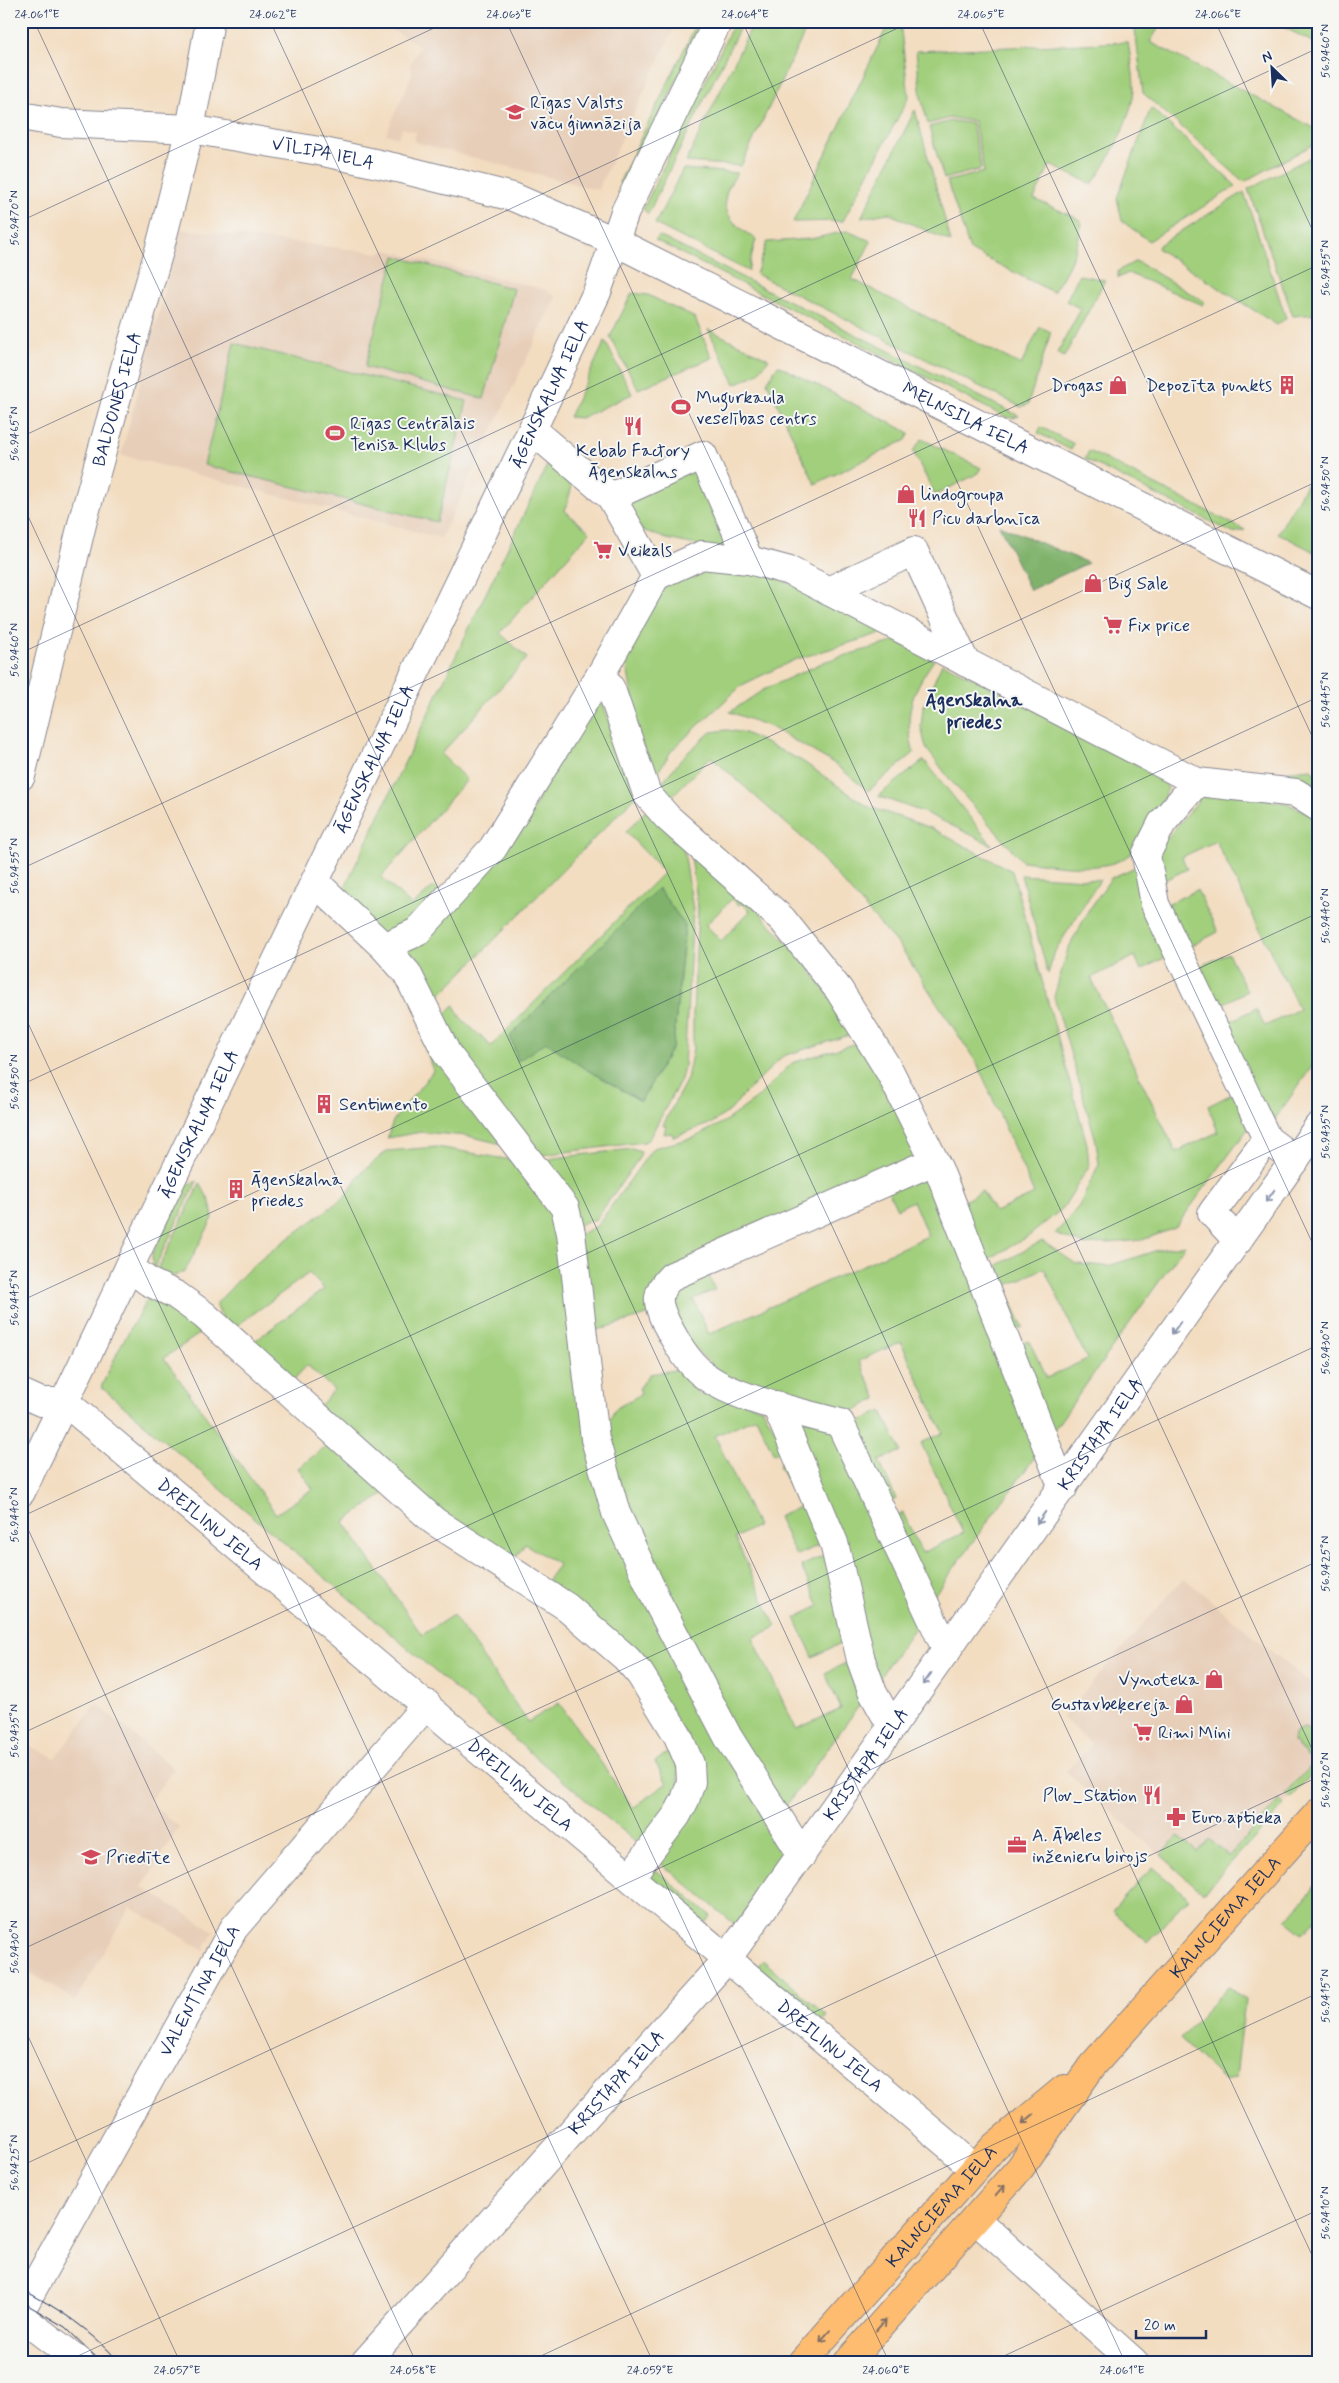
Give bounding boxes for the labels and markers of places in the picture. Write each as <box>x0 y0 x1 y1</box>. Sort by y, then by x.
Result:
place label: Rīgas Valsts vācu ģimnāzija <box>530 91 642 136</box>
school or university icon: Rīgas Valsts vācu ģimnāzija <box>504 101 526 123</box>
place label: Drogas <box>1051 374 1103 398</box>
shop icon: Drogas <box>1107 374 1129 396</box>
place label: Depozīta punkts <box>1146 374 1272 398</box>
building icon: Depozīta punkts <box>1276 374 1298 396</box>
place label: Mugurkaula veselības centrs <box>696 386 817 431</box>
sports icon: Mugurkaula veselības centrs <box>670 396 692 418</box>
place label: Rīgas Centrālais Tenisa Klubs <box>350 412 475 457</box>
restaurant icon: Kebab Factory Āgenskalns <box>622 415 644 437</box>
sports icon: Rīgas Centrālais Tenisa Klubs <box>324 422 346 444</box>
place label: Kebab Factory Āgenskalns <box>576 439 690 484</box>
shop icon: lindogroupa <box>895 483 917 505</box>
place label: lindogroupa <box>921 483 1004 508</box>
restaurant icon: Picu darbnīca <box>906 507 928 529</box>
place label: Picu darbnīca <box>932 507 1041 531</box>
supermarket icon: Veikals <box>592 539 614 561</box>
place label: Veikals <box>618 539 672 563</box>
shop icon: Big Sale <box>1082 572 1104 594</box>
place label: Big Sale <box>1108 572 1169 598</box>
supermarket icon: Fix price <box>1102 614 1124 636</box>
place label: Fix price <box>1128 614 1190 638</box>
building icon: Sentimento <box>313 1093 335 1115</box>
place label: Sentimento <box>339 1093 427 1117</box>
place label: Āgenskalna priedes <box>251 1168 342 1213</box>
building icon: Āgenskalna priedes <box>225 1178 247 1200</box>
place label: Vynoteka <box>1119 1668 1199 1692</box>
shop icon: Vynoteka <box>1203 1668 1225 1690</box>
place label: Gustavbeķereja <box>1050 1693 1169 1717</box>
shop icon: Gustavbeķereja <box>1173 1693 1195 1715</box>
supermarket icon: Rimi Mini <box>1132 1721 1154 1743</box>
place label: Rimi Mini <box>1158 1721 1231 1745</box>
place label: Plov_Station <box>1043 1784 1137 1808</box>
restaurant icon: Plov_Station <box>1141 1784 1163 1806</box>
pharmacy icon: Euro aptieka <box>1165 1806 1187 1828</box>
place label: Euro aptieka <box>1191 1806 1282 1830</box>
place label: A. Ābeles inženieru birojs <box>1032 1824 1147 1869</box>
office icon: A. Ābeles inženieru birojs <box>1006 1834 1028 1856</box>
school or university icon: Priedīte <box>80 1846 102 1868</box>
place label: Priedīte <box>106 1846 171 1870</box>

